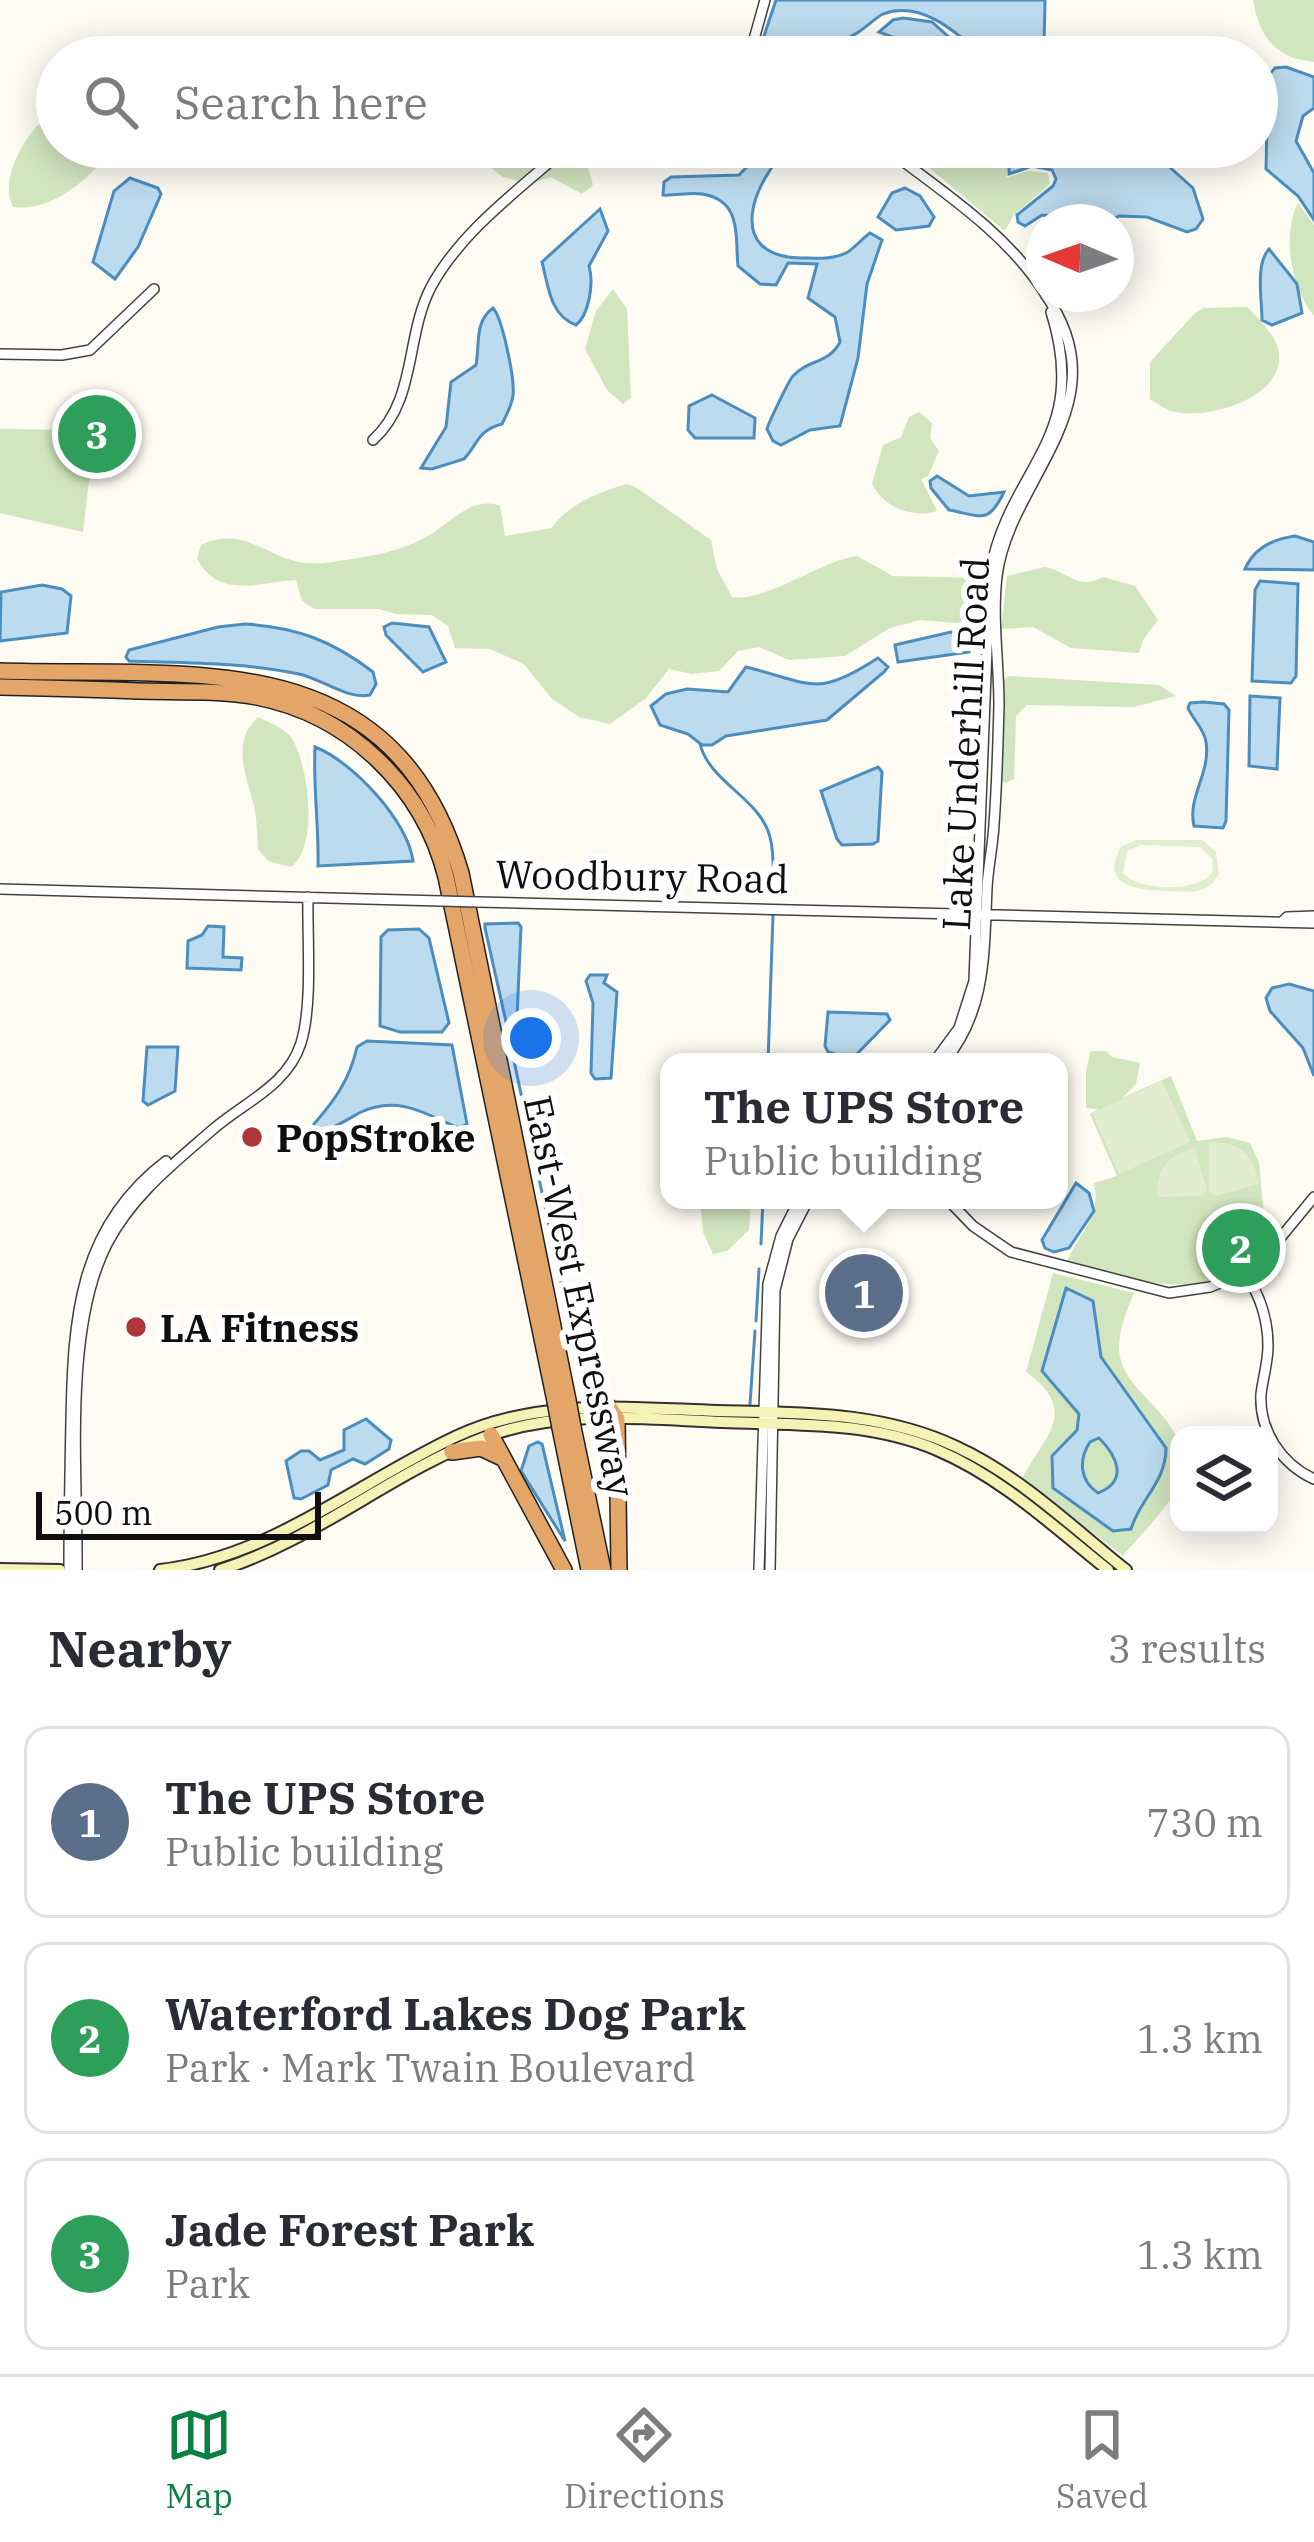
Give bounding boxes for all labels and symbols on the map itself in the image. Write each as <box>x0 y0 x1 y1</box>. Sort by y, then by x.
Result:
north arrow <box>1026 204 1134 312</box>
pin: 3 <box>58 389 136 479</box>
street label: Lake Underhill Road <box>930 556 1000 932</box>
street label: Woodbury Road <box>495 848 789 904</box>
your location <box>501 1008 561 1068</box>
street label: East-West Expressway <box>513 1091 648 1502</box>
place label: PopStroke <box>276 1112 476 1163</box>
marker: PopStroke <box>239 1124 265 1150</box>
pin: 2 <box>1202 1203 1280 1293</box>
pin: 1 <box>825 1248 903 1338</box>
place label: LA Fitness <box>160 1302 359 1353</box>
marker: LA Fitness <box>123 1314 149 1340</box>
scale bar <box>36 1486 321 1539</box>

